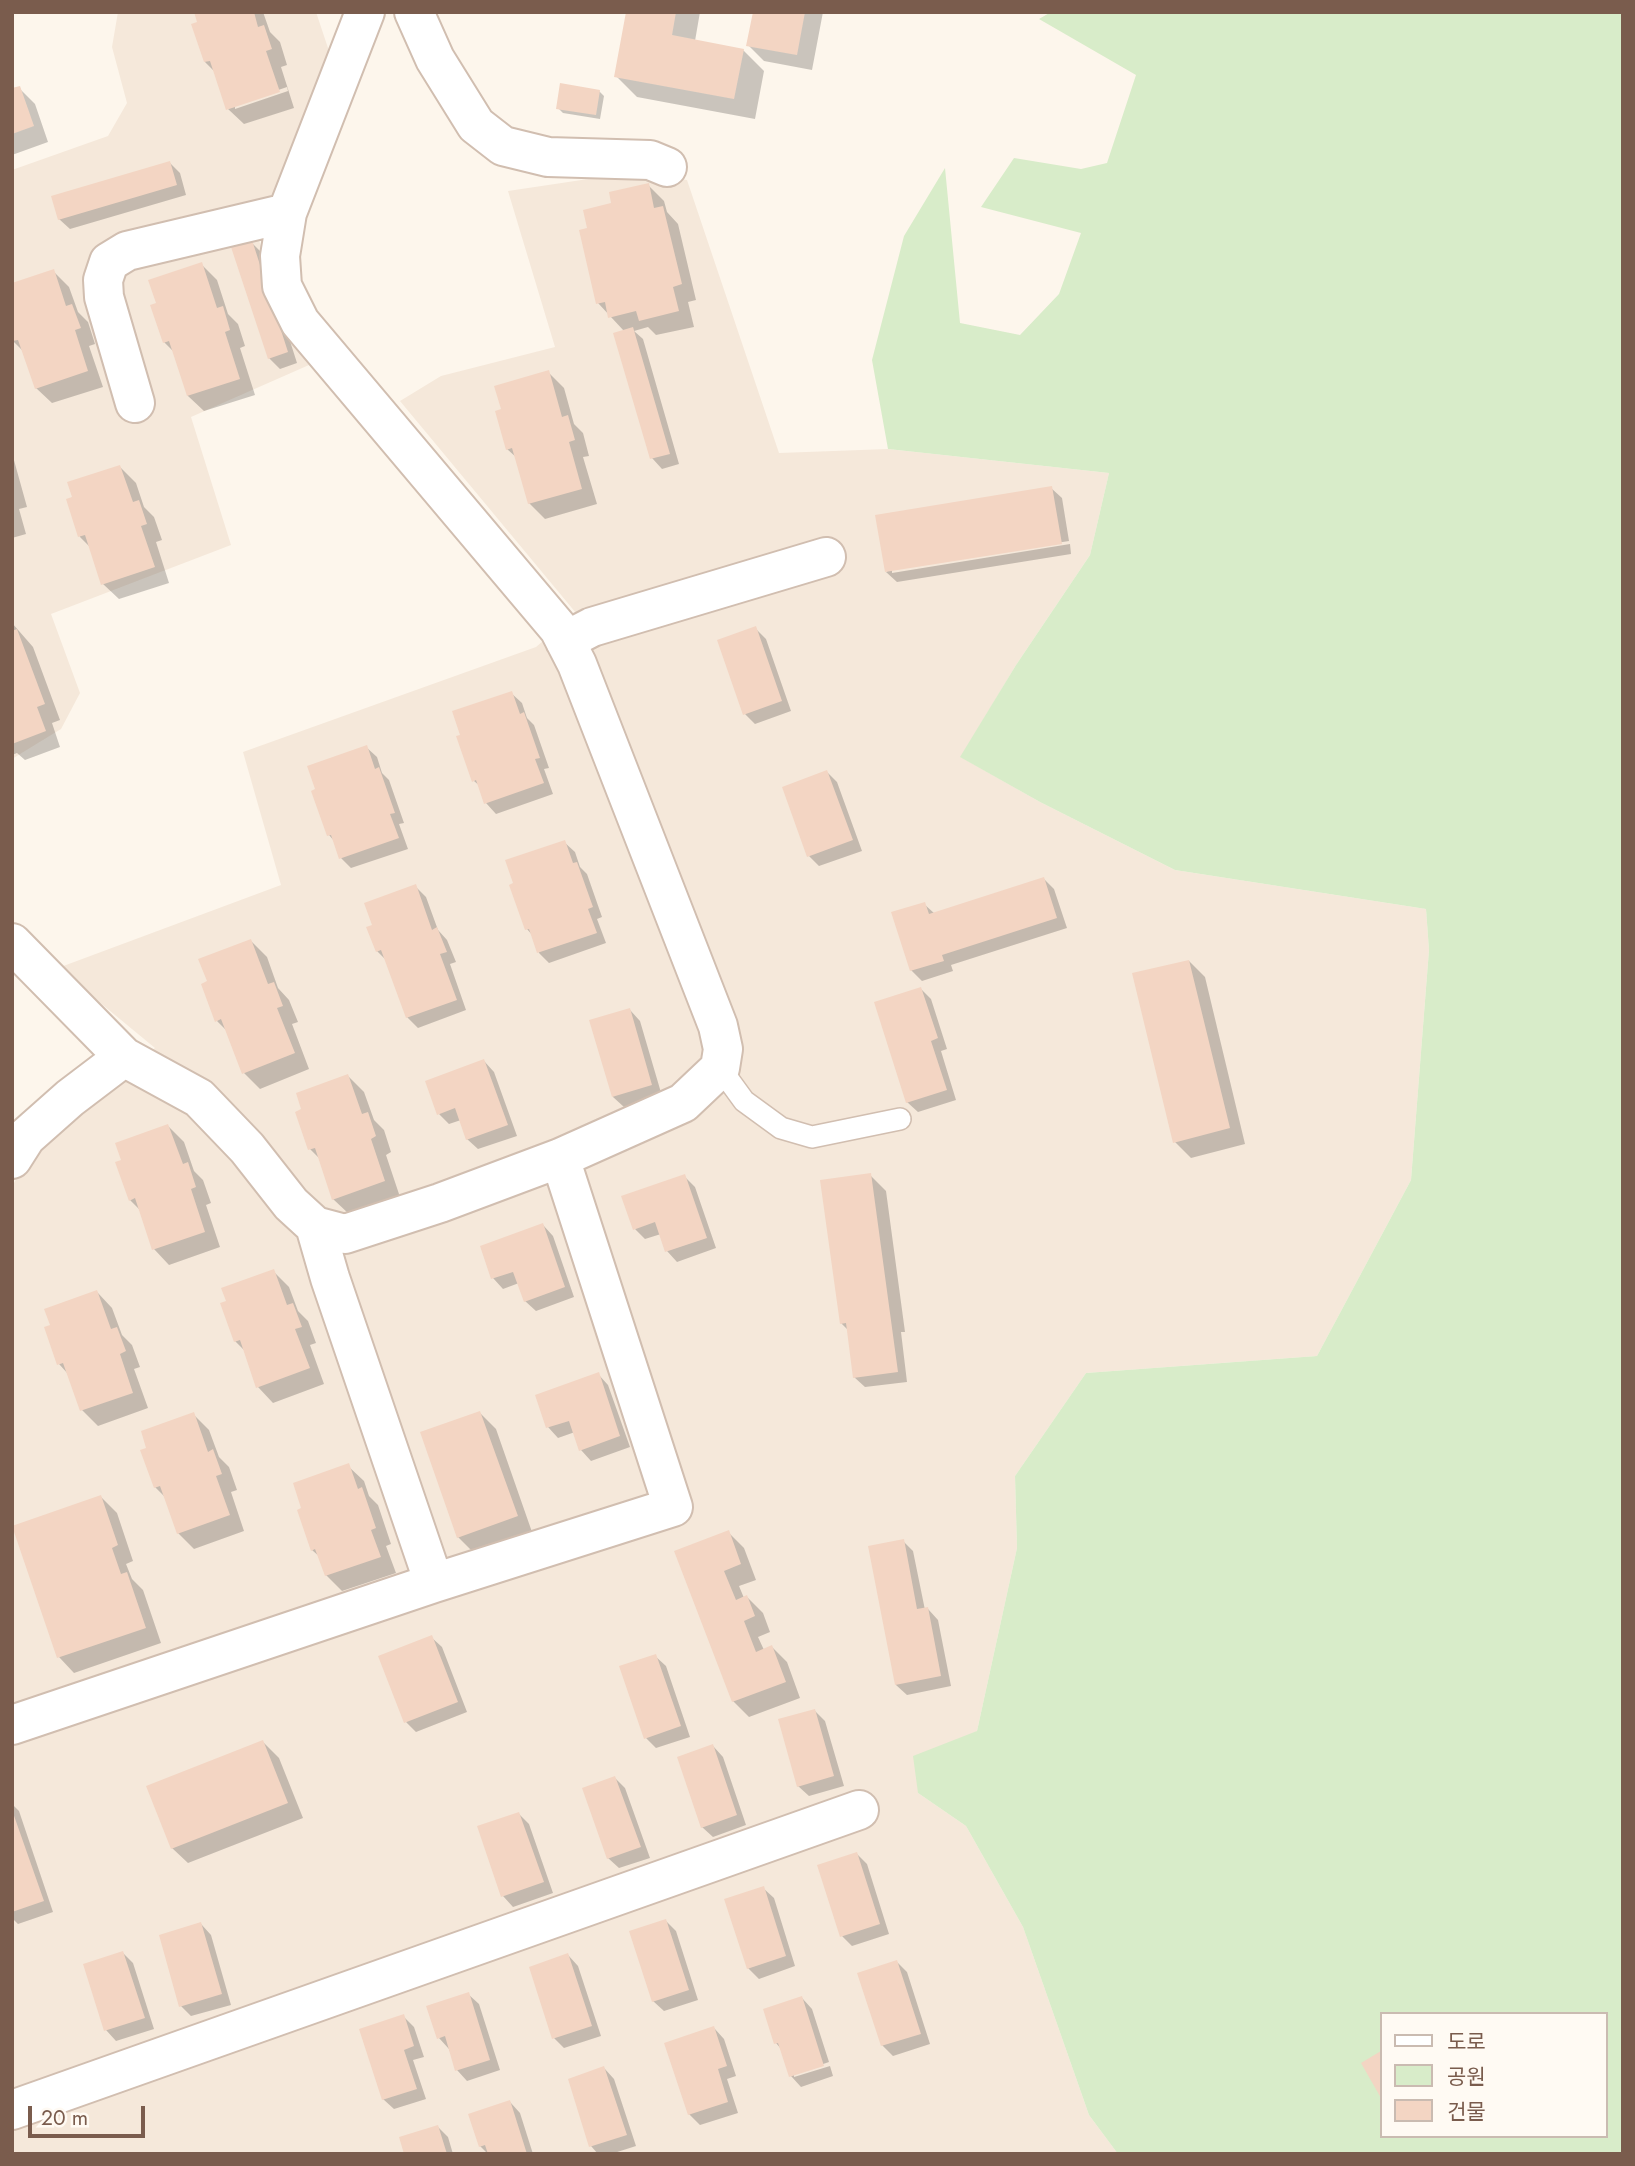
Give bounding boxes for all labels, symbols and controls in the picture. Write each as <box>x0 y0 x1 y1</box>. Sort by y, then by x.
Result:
legend <box>1380 2012 1607 2138</box>
text: 도로 <box>1447 2027 1486 2057</box>
text: 공원 <box>1447 2062 1486 2092</box>
scale bar <box>32 2092 149 2136</box>
text: 건물 <box>1447 2097 1486 2127</box>
text: 20 m <box>41 2103 88 2133</box>

